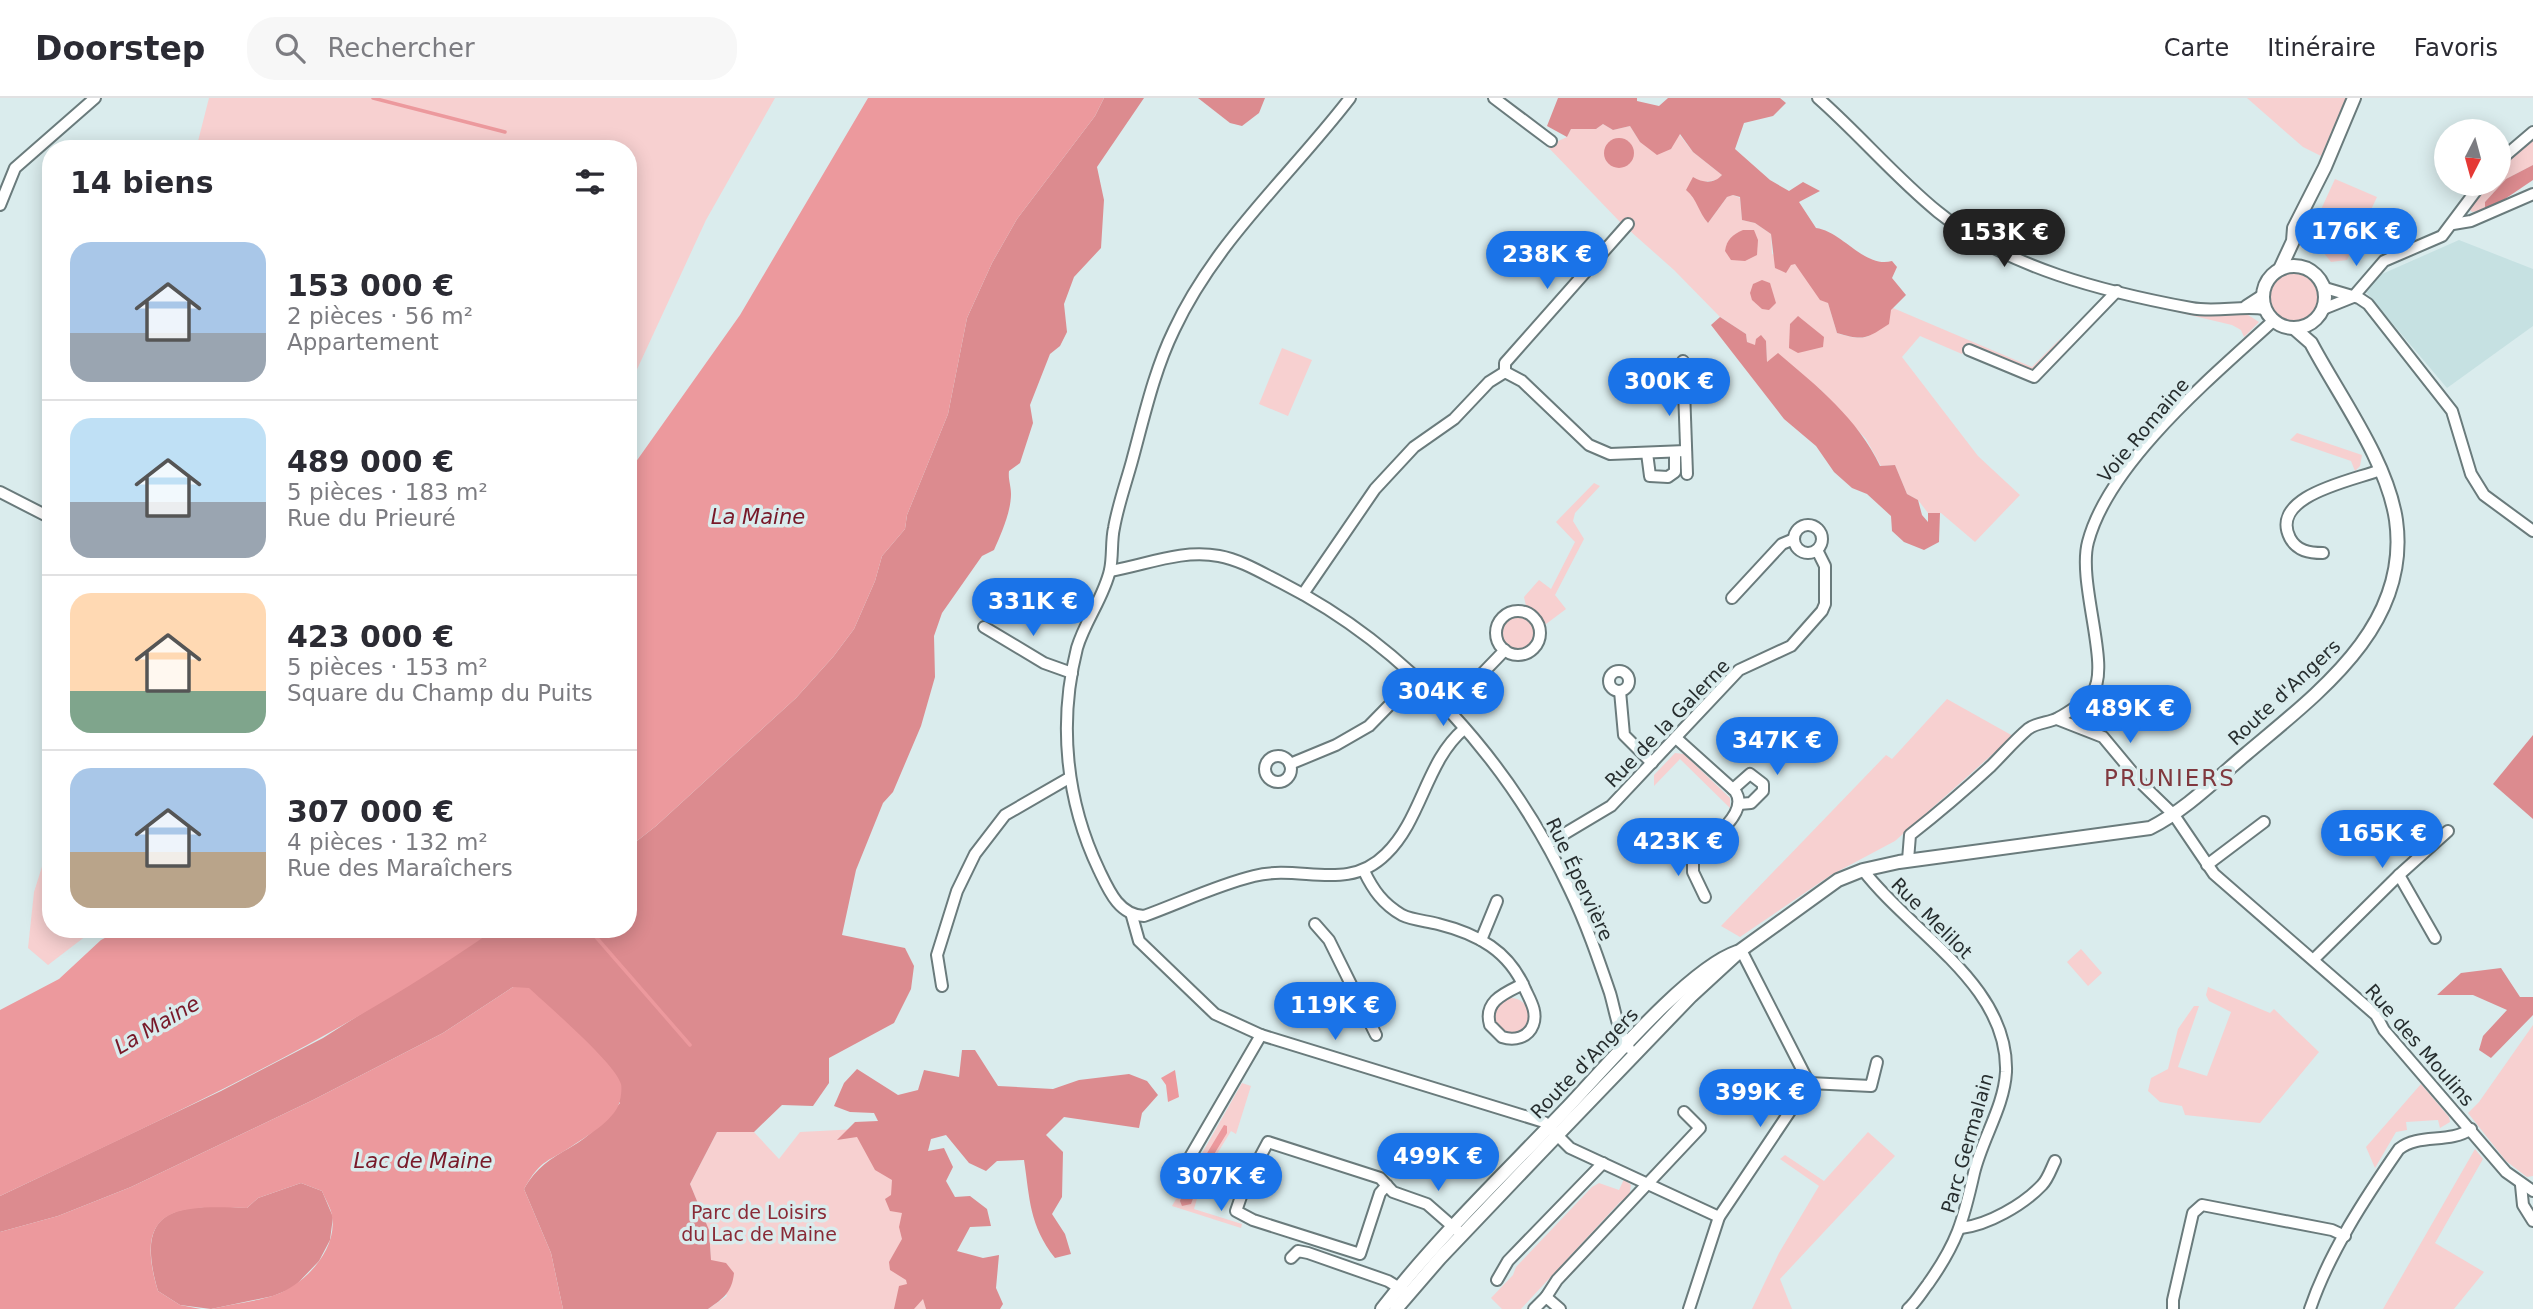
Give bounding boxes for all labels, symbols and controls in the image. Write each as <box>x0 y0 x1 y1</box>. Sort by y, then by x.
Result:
search box <box>247 17 737 80</box>
text: Doorstep <box>35 29 205 68</box>
icon: search <box>271 29 309 67</box>
text: Rechercher <box>327 33 475 63</box>
text: Carte <box>2164 34 2229 62</box>
text: Itinéraire <box>2267 34 2376 62</box>
text: Favoris <box>2414 34 2498 62</box>
north arrow <box>2434 119 2511 196</box>
map controls <box>2434 119 2511 196</box>
icon: filters <box>571 163 609 201</box>
text: 14 biens <box>70 165 214 200</box>
pin: 176K € <box>2299 208 2413 268</box>
pin: 153K € <box>1947 209 2061 269</box>
text: 176K € <box>2311 218 2401 244</box>
text: 153K € <box>1959 219 2049 245</box>
pin: 238K € <box>1490 232 1604 291</box>
text: 238K € <box>1502 241 1592 267</box>
text: 153 000 € <box>287 268 454 303</box>
icon: home <box>126 270 210 354</box>
text: 2 pièces · 56 m² <box>287 303 473 329</box>
text: Appartement <box>287 329 439 355</box>
pin: 300K € <box>1612 358 1726 418</box>
text: 300K € <box>1624 368 1714 394</box>
street label: Voie Romaine <box>2093 373 2193 487</box>
text: 489 000 € <box>287 444 454 479</box>
icon: home <box>126 446 210 530</box>
text: 5 pièces · 183 m² <box>287 479 488 505</box>
text: Rue du Prieuré <box>287 505 456 531</box>
water label: La Maine <box>711 505 805 529</box>
pin: 331K € <box>976 578 1090 638</box>
text: 331K € <box>988 588 1078 614</box>
text: 423 000 € <box>287 619 454 654</box>
icon: home <box>126 621 210 705</box>
street label: Route d'Angers <box>2223 635 2345 749</box>
text: 5 pièces · 153 m² <box>287 654 488 680</box>
street label: Rue de la Galerne <box>1600 654 1734 792</box>
pin: 304K € <box>1386 668 1500 728</box>
text: 304K € <box>1398 678 1488 704</box>
text: Square du Champ du Puits <box>287 680 593 706</box>
pin: 489K € <box>2073 686 2187 745</box>
text: 489K € <box>2085 695 2175 721</box>
pin: 347K € <box>1720 718 1834 777</box>
text: 347K € <box>1732 727 1822 753</box>
district label: PRUNIERS <box>2104 765 2236 791</box>
text: 307 000 € <box>287 794 454 829</box>
icon: home <box>126 796 210 880</box>
pin: 165K € <box>2325 810 2439 870</box>
street label: Rue Épervière <box>1542 814 1618 944</box>
pin: 423K € <box>1621 818 1735 878</box>
text: 165K € <box>2337 820 2427 846</box>
text: 423K € <box>1633 828 1723 854</box>
text: 4 pièces · 132 m² <box>287 829 488 855</box>
text: Rue des Maraîchers <box>287 855 513 881</box>
street label: Rue Melilot <box>1887 873 1977 963</box>
street label: Rue des Moulins <box>2361 980 2479 1110</box>
pin: 119K € <box>1278 982 1392 1042</box>
water label: La Maine <box>110 991 204 1059</box>
text: 119K € <box>1290 992 1380 1018</box>
street label: Route d'Angers <box>1526 1003 1642 1123</box>
pin: 399K € <box>1703 1070 1817 1129</box>
street label: Parc Germalain <box>1937 1071 1997 1215</box>
text: 399K € <box>1715 1079 1805 1105</box>
pin: 499K € <box>1381 1134 1495 1193</box>
text: 499K € <box>1393 1143 1483 1169</box>
water label: Lac de Maine <box>354 1149 492 1173</box>
pin: 307K € <box>1164 1154 1278 1213</box>
text: 307K € <box>1176 1163 1266 1189</box>
park label: Parc de Loisirs du Lac de Maine <box>681 1201 837 1245</box>

